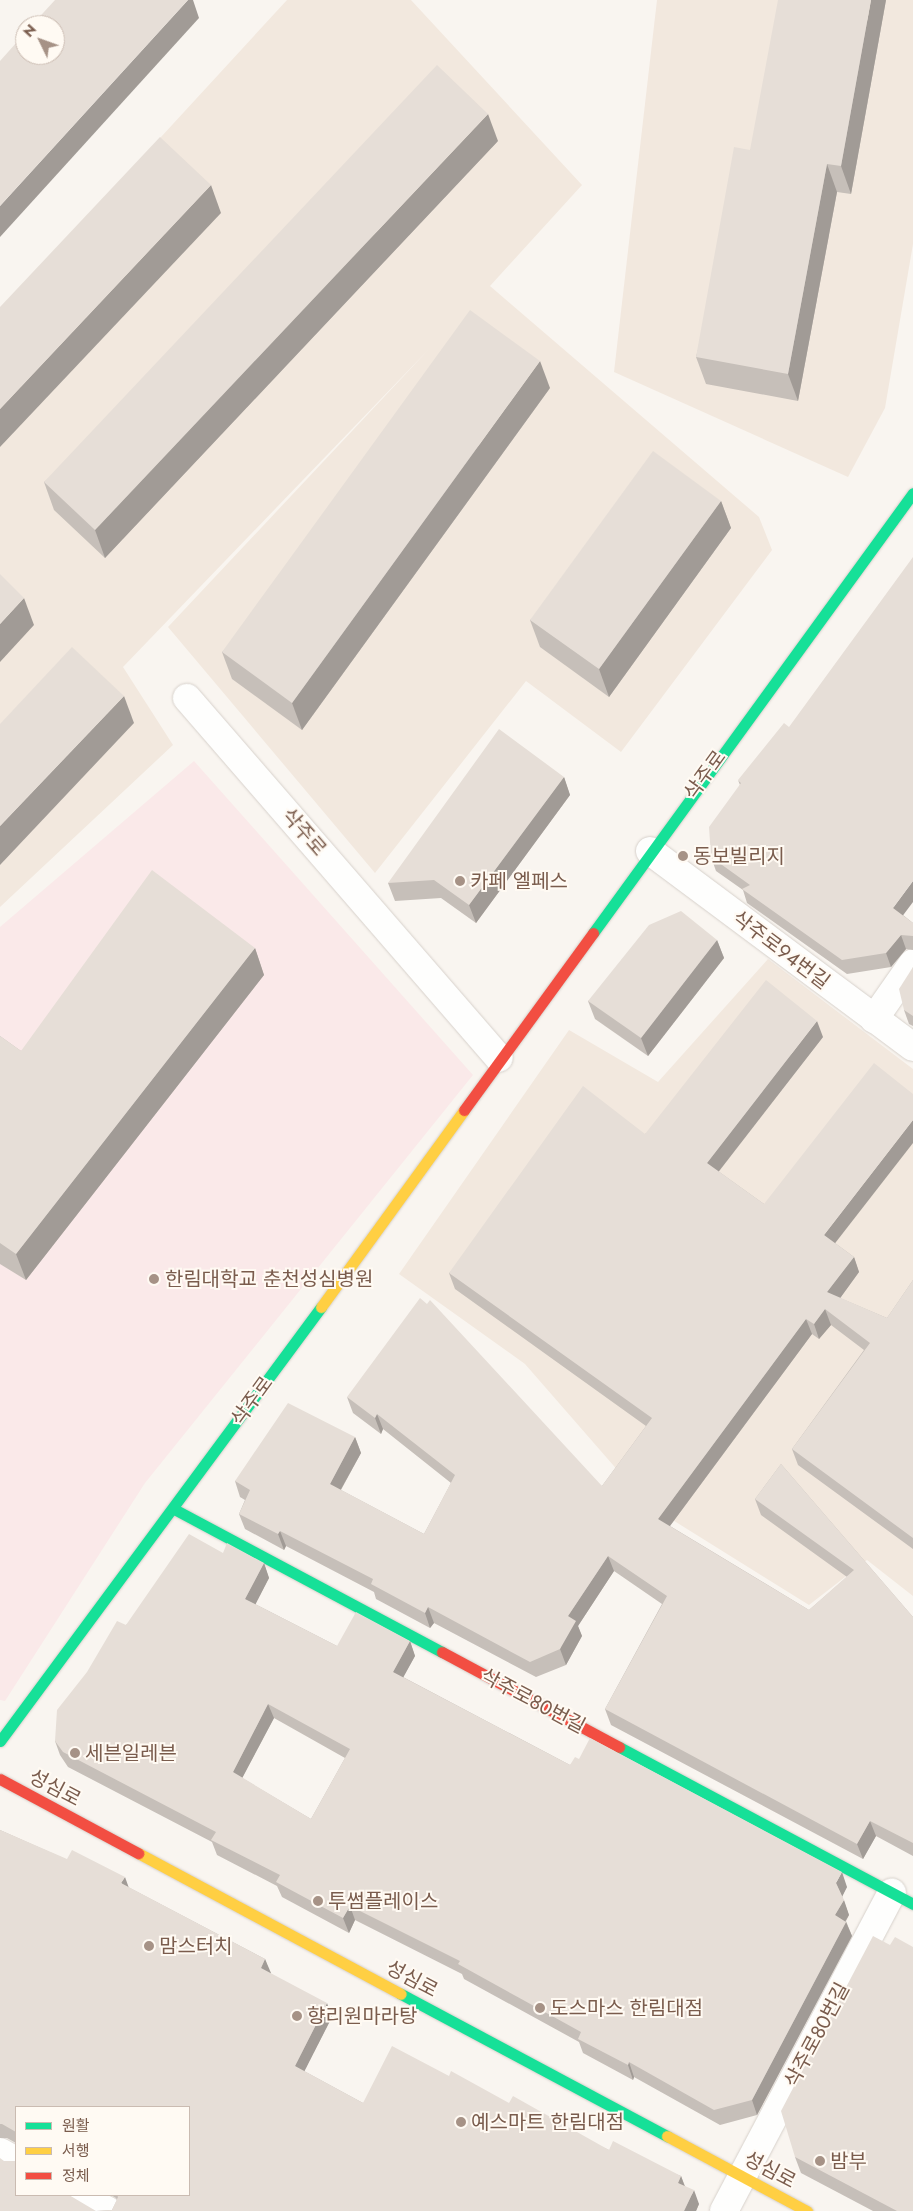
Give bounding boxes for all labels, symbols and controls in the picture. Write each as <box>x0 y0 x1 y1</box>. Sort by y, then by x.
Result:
north arrow <box>15 15 65 65</box>
text: N <box>18 20 41 41</box>
street label: 삭주로 <box>679 746 731 804</box>
street label: 삭주로 <box>277 803 331 861</box>
place label: 동보빌리지 <box>693 844 785 868</box>
marker: 동보빌리지 <box>677 850 689 862</box>
place label: 카페 엘페스 <box>470 869 568 893</box>
marker: 카페 엘페스 <box>454 875 466 887</box>
street label: 삭주로94번길 <box>728 906 834 994</box>
place label: 한림대학교 춘천성심병원 <box>165 1267 373 1291</box>
marker: 한림대학교 춘천성심병원 <box>147 1272 161 1286</box>
street label: 삭주로 <box>226 1372 278 1430</box>
street label: 삭주로80번길 <box>477 1663 589 1739</box>
place label: 세븐일레븐 <box>85 1741 177 1765</box>
marker: 세븐일레븐 <box>69 1747 81 1759</box>
street label: 성심로 <box>25 1764 85 1812</box>
place label: 투썸플레이스 <box>328 1889 438 1913</box>
marker: 투썸플레이스 <box>312 1895 324 1907</box>
place label: 맘스터치 <box>159 1934 233 1958</box>
marker: 맘스터치 <box>143 1940 155 1952</box>
street label: 성심로 <box>382 1955 442 2003</box>
street label: 삭주로80번길 <box>779 1979 855 2091</box>
place label: 도스마스 한림대점 <box>550 1996 703 2020</box>
marker: 도스마스 한림대점 <box>534 2002 546 2014</box>
place label: 향리원마라탕 <box>307 2004 417 2028</box>
marker: 향리원마라탕 <box>291 2010 303 2022</box>
legend <box>15 2106 190 2196</box>
place label: 예스마트 한림대점 <box>471 2110 624 2134</box>
text: 원활 <box>62 2115 90 2137</box>
marker: 예스마트 한림대점 <box>455 2116 467 2128</box>
text: 서행 <box>62 2140 90 2162</box>
street label: 성심로 <box>740 2146 800 2194</box>
place label: 밤부 <box>830 2149 867 2173</box>
marker: 밤부 <box>814 2155 826 2167</box>
text: 정체 <box>62 2165 90 2187</box>

